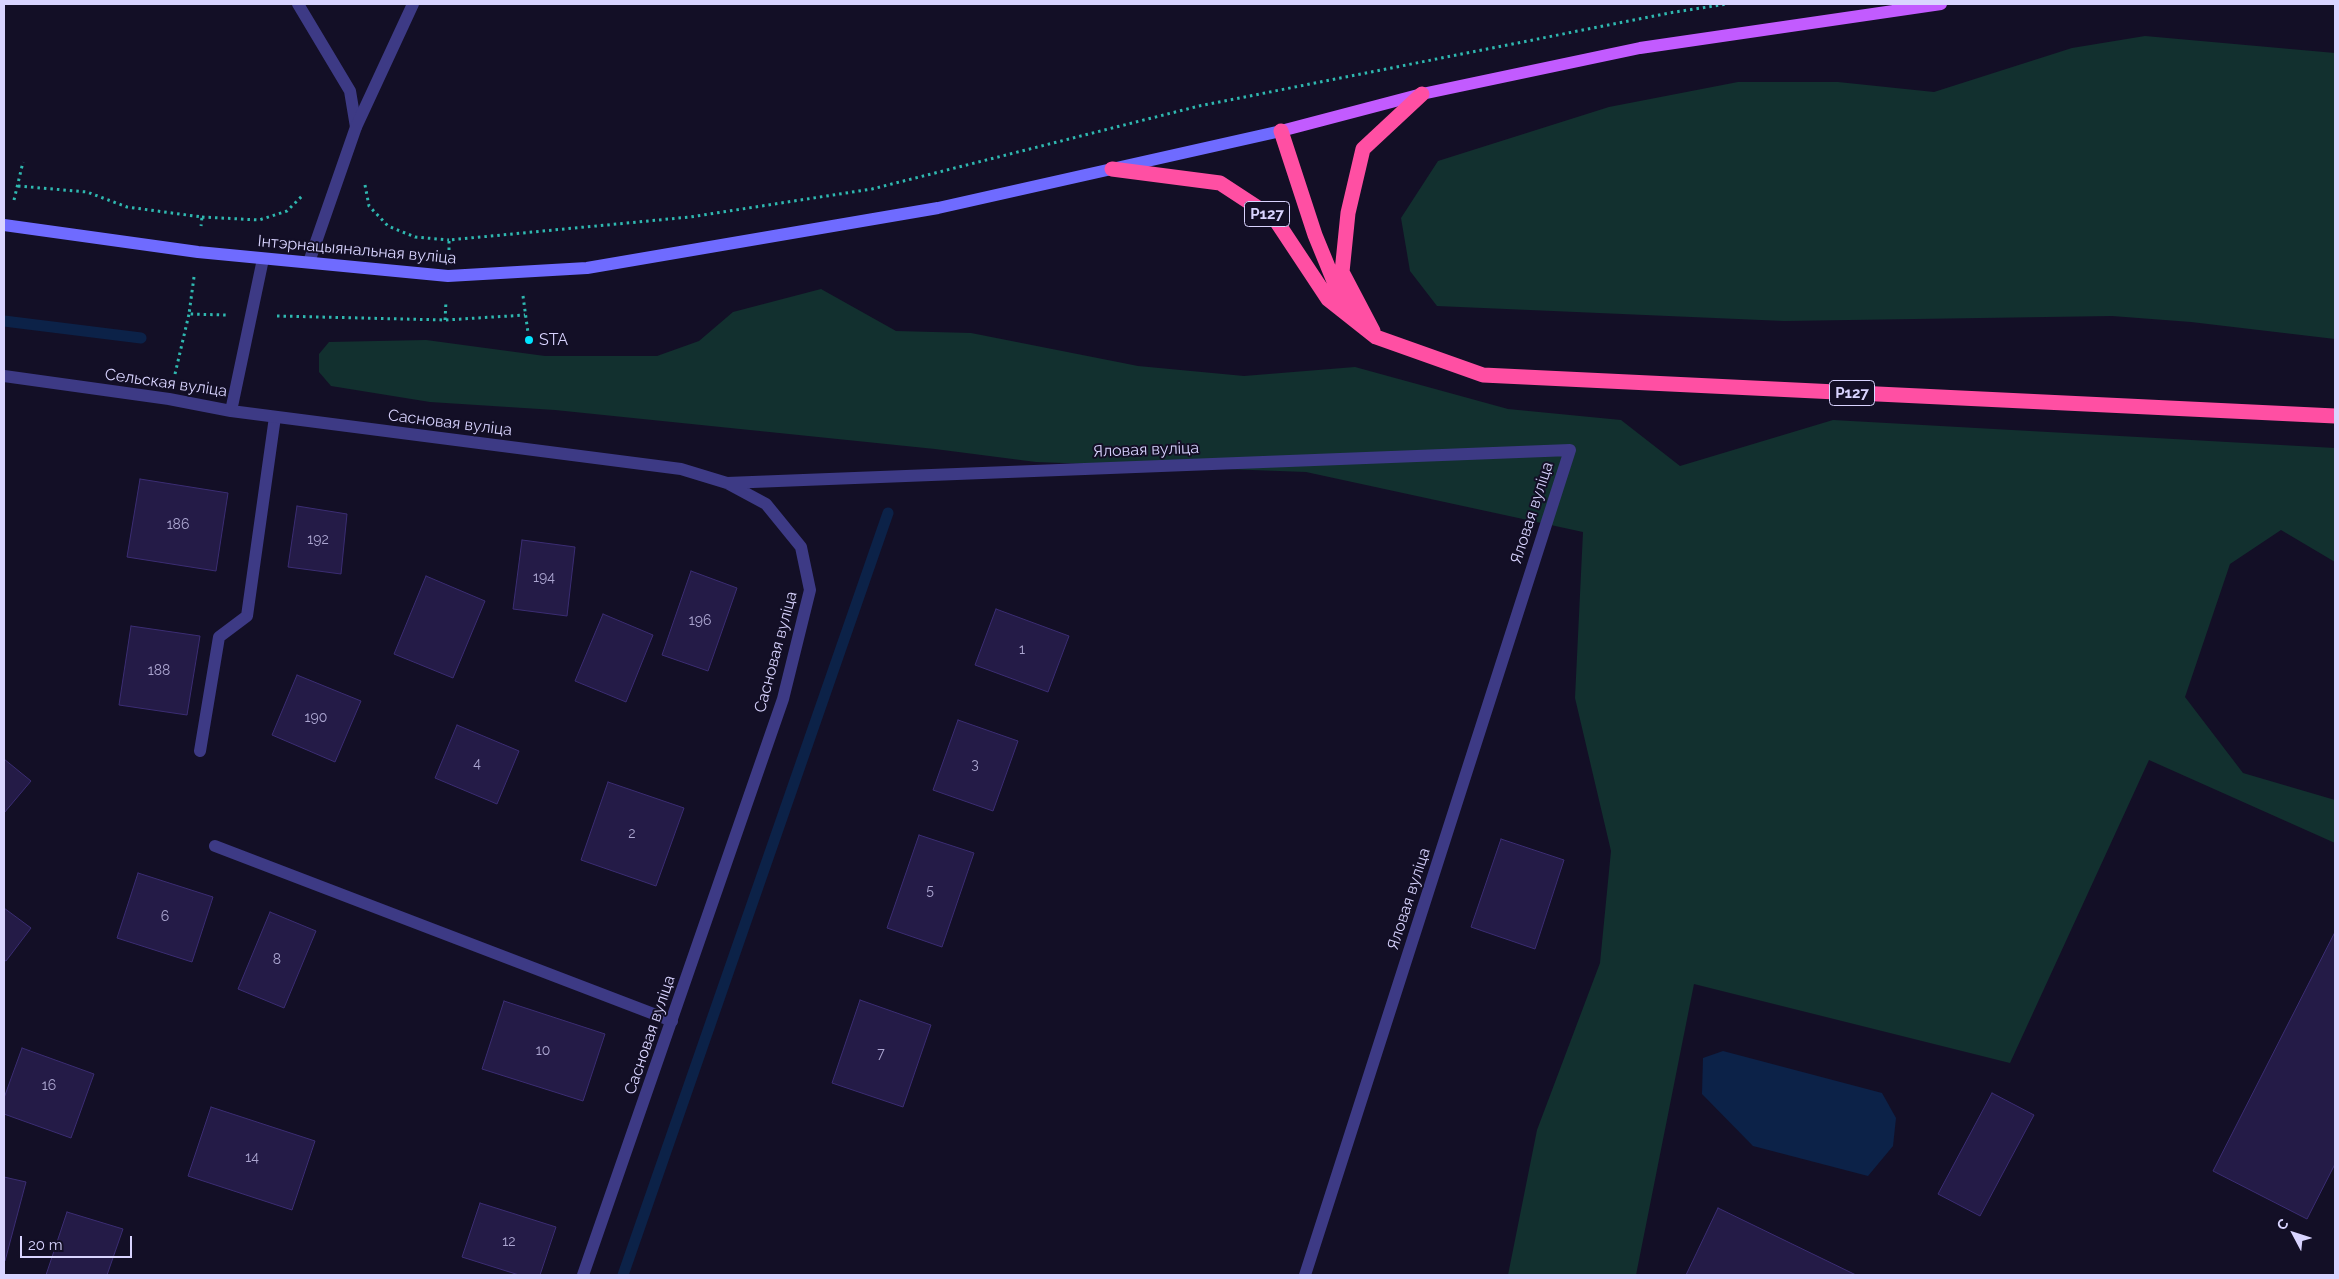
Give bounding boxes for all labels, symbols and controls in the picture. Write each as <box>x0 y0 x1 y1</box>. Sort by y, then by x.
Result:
road number: Р127 <box>1244 202 1290 226</box>
street label: Інтэрнацыянальная вуліца <box>257 232 457 268</box>
place label: STA <box>539 330 568 350</box>
marker: STA <box>523 334 535 346</box>
street label: Сельская вуліца <box>104 365 228 401</box>
road number: Р127 <box>1830 380 1874 406</box>
street label: Сасновая вуліца <box>387 406 513 440</box>
street label: Яловая вуліца <box>1093 439 1199 461</box>
street label: Яловая вуліца <box>1506 459 1558 567</box>
house number: 186 <box>167 517 189 533</box>
house number: 192 <box>307 532 329 548</box>
house number: 194 <box>533 570 555 586</box>
street label: Сасновая вуліца <box>751 589 801 715</box>
house number: 196 <box>689 613 711 629</box>
house number: 1 <box>1019 642 1025 658</box>
house number: 188 <box>148 663 170 679</box>
house number: 190 <box>305 710 327 726</box>
house number: 4 <box>473 756 481 772</box>
house number: 3 <box>971 757 979 773</box>
house number: 2 <box>628 826 636 842</box>
street label: Яловая вуліца <box>1383 845 1435 953</box>
house number: 5 <box>926 883 934 899</box>
house number: 6 <box>161 909 169 925</box>
house number: 8 <box>273 952 281 968</box>
street label: Сасновая вуліца <box>621 973 679 1097</box>
house number: 10 <box>536 1043 550 1059</box>
house number: 7 <box>877 1046 885 1062</box>
house number: 16 <box>42 1078 56 1094</box>
house number: 14 <box>245 1150 259 1166</box>
north arrow <box>2269 1209 2319 1259</box>
text: С <box>2273 1216 2292 1233</box>
scale bar <box>22 1226 135 1258</box>
house number: 12 <box>502 1234 516 1250</box>
text: 20 m <box>28 1236 63 1254</box>

